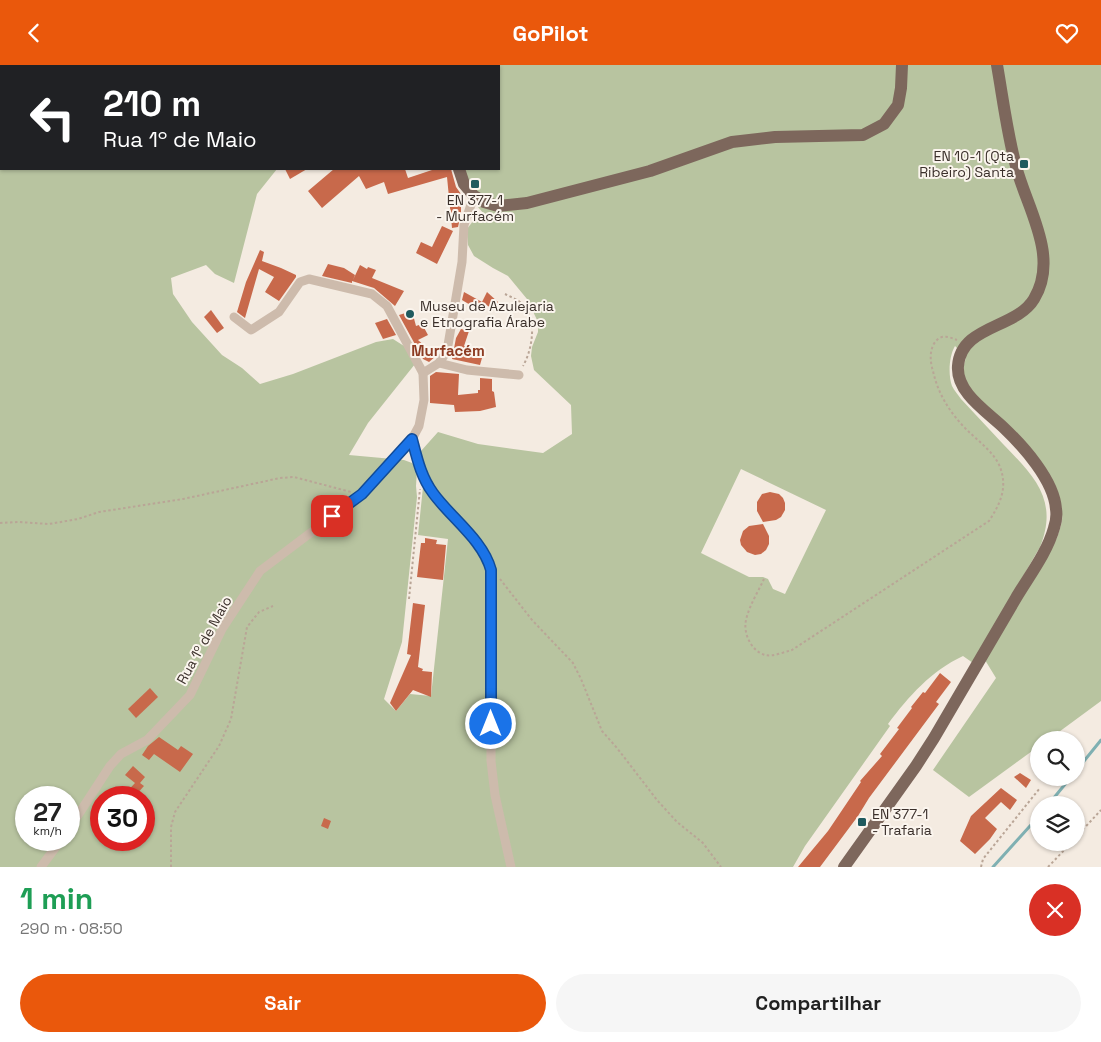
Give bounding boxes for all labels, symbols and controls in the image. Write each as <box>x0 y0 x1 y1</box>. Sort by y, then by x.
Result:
icon: back <box>20 19 48 47</box>
text: GoPilot <box>512 19 589 47</box>
icon: heart <box>1053 19 1081 47</box>
text: 210 m <box>103 82 201 126</box>
icon: left <box>20 85 85 150</box>
text: Rua 1º de Maio <box>103 125 257 153</box>
place label: EN 10-1 (Qta Ribeiro) Santa <box>919 147 1014 181</box>
marker: EN 10-1 (Qta Ribeiro) Santa <box>1018 158 1030 170</box>
marker: EN 377-1 - Murfacém <box>469 178 481 190</box>
place label: EN 377-1 - Murfacém <box>436 191 514 225</box>
place label: Museu de Azulejaria e Etnografia Árabe <box>420 297 554 331</box>
marker: Museu de Azulejaria e Etnografia Árabe <box>404 308 416 320</box>
district label: Murfacém <box>411 341 485 360</box>
pin <box>311 495 353 537</box>
icon: arrive <box>318 502 346 530</box>
street label: Rua 1º de Maio <box>172 593 236 687</box>
position arrow <box>464 697 516 749</box>
map controls <box>1030 731 1085 851</box>
button: search <box>1030 731 1085 786</box>
speed limit sign: 30 <box>90 786 155 851</box>
text: 27 <box>33 796 62 828</box>
button: layers <box>1030 796 1085 851</box>
place label: EN 377-1 - Trafaria <box>872 805 932 839</box>
marker: EN 377-1 - Trafaria <box>856 816 868 828</box>
text: km/h <box>33 823 62 839</box>
text: 1 min <box>20 879 93 918</box>
button: close <box>1029 884 1081 936</box>
text: 290 m · 08:50 <box>20 918 123 939</box>
button: Sair <box>20 974 546 1032</box>
button: Compartilhar <box>556 974 1081 1032</box>

